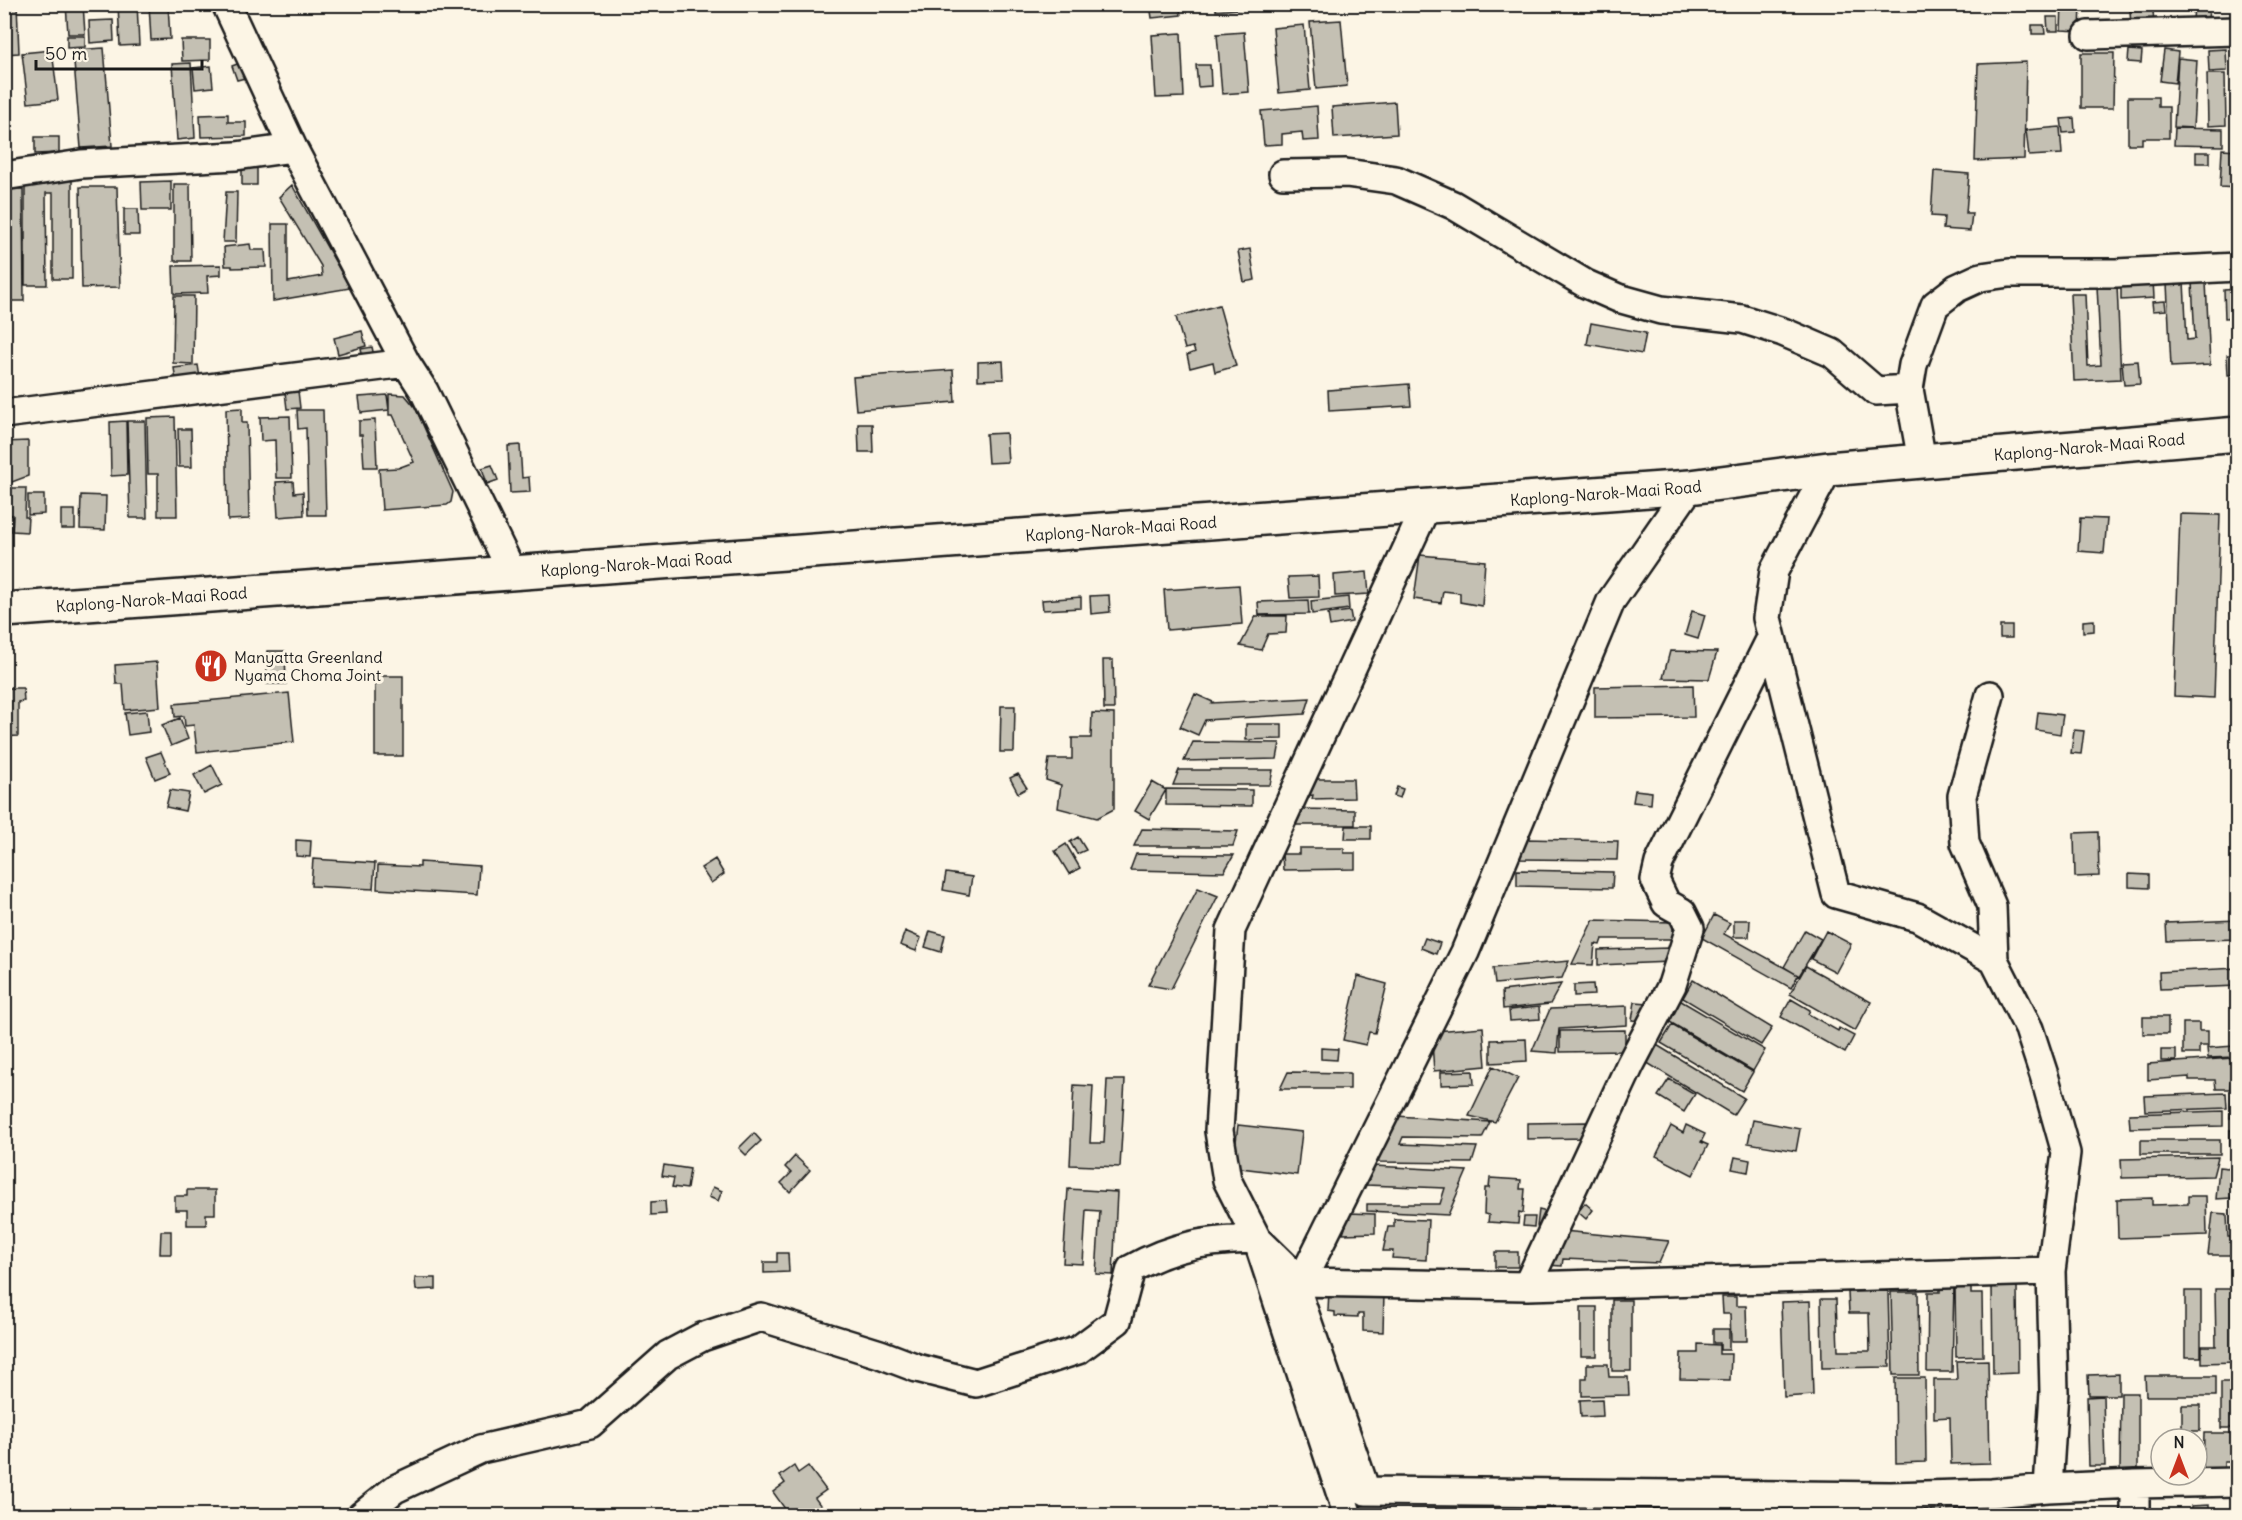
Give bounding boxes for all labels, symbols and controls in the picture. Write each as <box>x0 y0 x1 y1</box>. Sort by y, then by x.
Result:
scale bar <box>36 33 202 71</box>
text: 50 m <box>45 42 87 65</box>
street label: Kaplong-Narok-Maai Road <box>1993 429 2186 465</box>
street label: Kaplong-Narok-Maai Road <box>1509 476 1703 510</box>
street label: Kaplong-Narok-Maai Road <box>1025 512 1217 545</box>
street label: Kaplong-Narok-Maai Road <box>540 547 733 581</box>
street label: Kaplong-Narok-Maai Road <box>55 582 248 616</box>
place label: Manyatta Greenland Nyama Choma Joint <box>234 647 383 685</box>
restaurant icon: Manyatta Greenland Nyama Choma Joint <box>193 648 229 684</box>
north arrow <box>2149 1427 2209 1487</box>
text: N <box>2173 1432 2185 1452</box>

